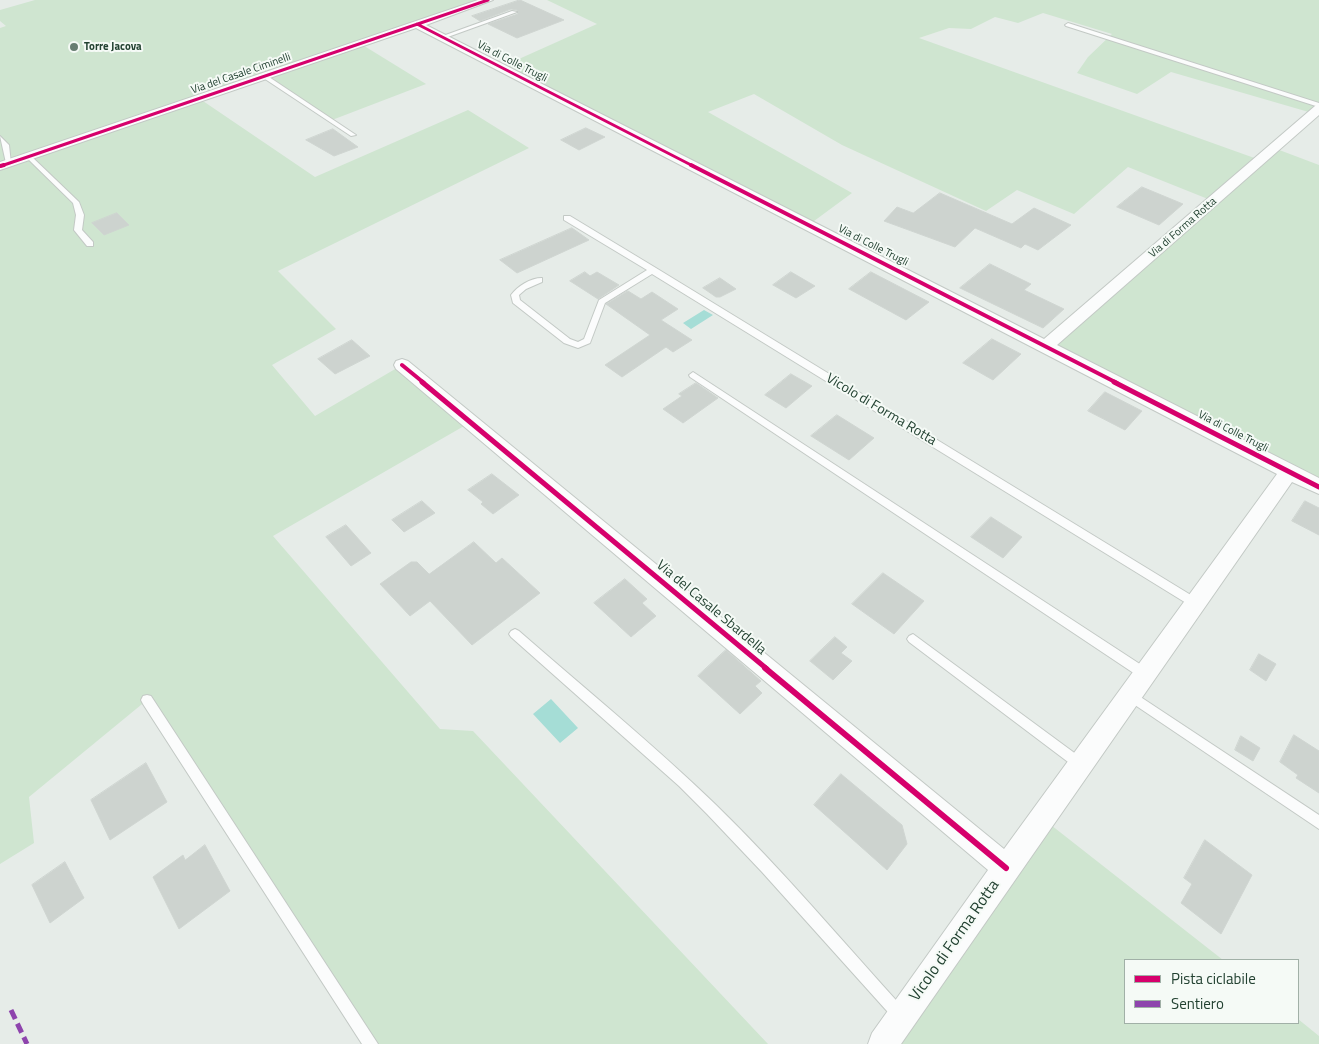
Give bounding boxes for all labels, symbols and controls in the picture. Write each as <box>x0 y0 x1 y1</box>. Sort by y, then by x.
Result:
street label: Via di Colle Trugli <box>475 39 549 85</box>
place label: Torre Jacova <box>84 40 142 54</box>
marker: Torre Jacova <box>68 41 80 53</box>
street label: Via del Casale Ciminelli <box>189 51 293 97</box>
street label: Via di Forma Rotta <box>1146 195 1220 261</box>
street label: Via di Colle Trugli <box>836 223 910 269</box>
street label: Vicolo di Forma Rotta <box>823 370 939 450</box>
street label: Via di Colle Trugli <box>1196 409 1270 455</box>
street label: Via del Casale Sbardella <box>653 557 769 659</box>
street label: Vicolo di Forma Rotta <box>906 877 1004 1005</box>
legend <box>1124 959 1299 1024</box>
text: Pista ciclabile <box>1171 967 1256 990</box>
text: Sentiero <box>1171 992 1224 1015</box>

